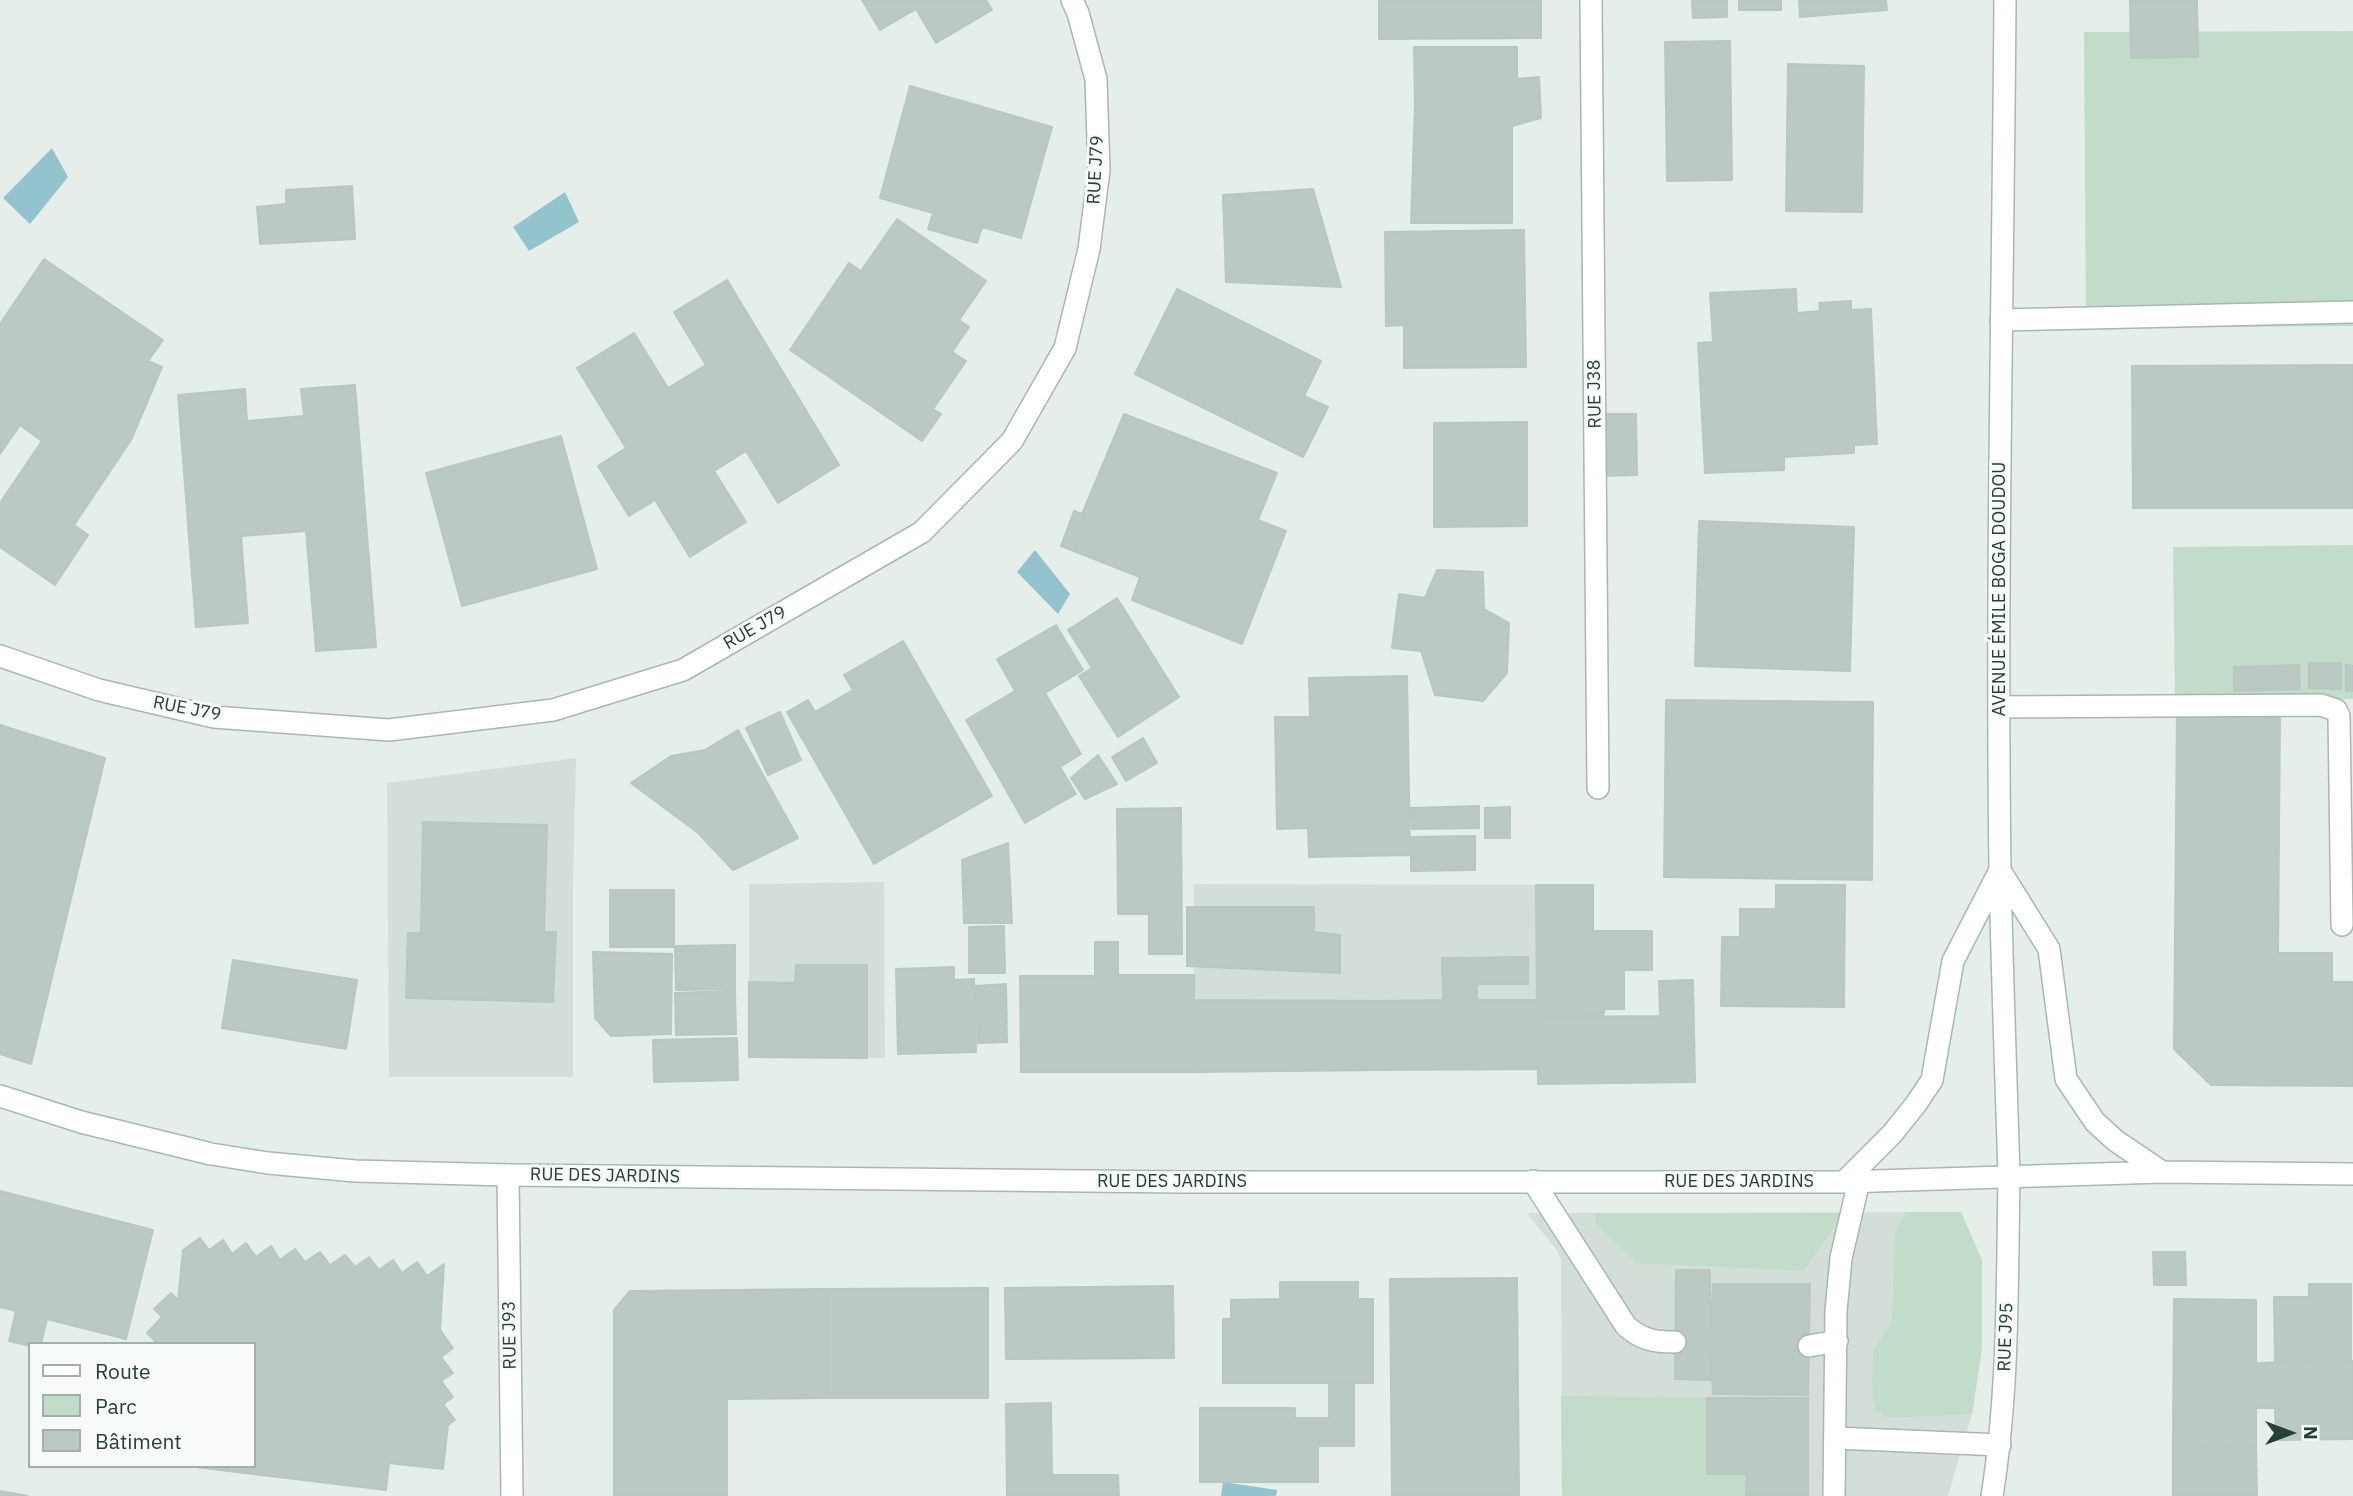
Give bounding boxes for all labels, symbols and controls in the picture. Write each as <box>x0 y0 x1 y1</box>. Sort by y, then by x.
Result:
street label: RUE J79 <box>1083 135 1109 205</box>
street label: RUE J38 <box>1584 359 1606 429</box>
street label: AVENUE ÉMILE BOGA DOUDOU <box>1989 462 2011 716</box>
street label: RUE J79 <box>720 601 790 655</box>
street label: RUE J79 <box>151 692 223 726</box>
street label: RUE DES JARDINS <box>530 1164 680 1188</box>
street label: RUE DES JARDINS <box>1097 1171 1247 1193</box>
street label: RUE DES JARDINS <box>1664 1171 1814 1193</box>
street label: RUE J93 <box>499 1300 521 1370</box>
street label: RUE J95 <box>1994 1302 2018 1372</box>
legend <box>28 1342 256 1468</box>
text: Route <box>95 1357 151 1385</box>
text: Parc <box>95 1392 137 1420</box>
north arrow <box>2255 1398 2325 1468</box>
text: N <box>2299 1426 2323 1440</box>
text: Bâtiment <box>95 1427 182 1455</box>

